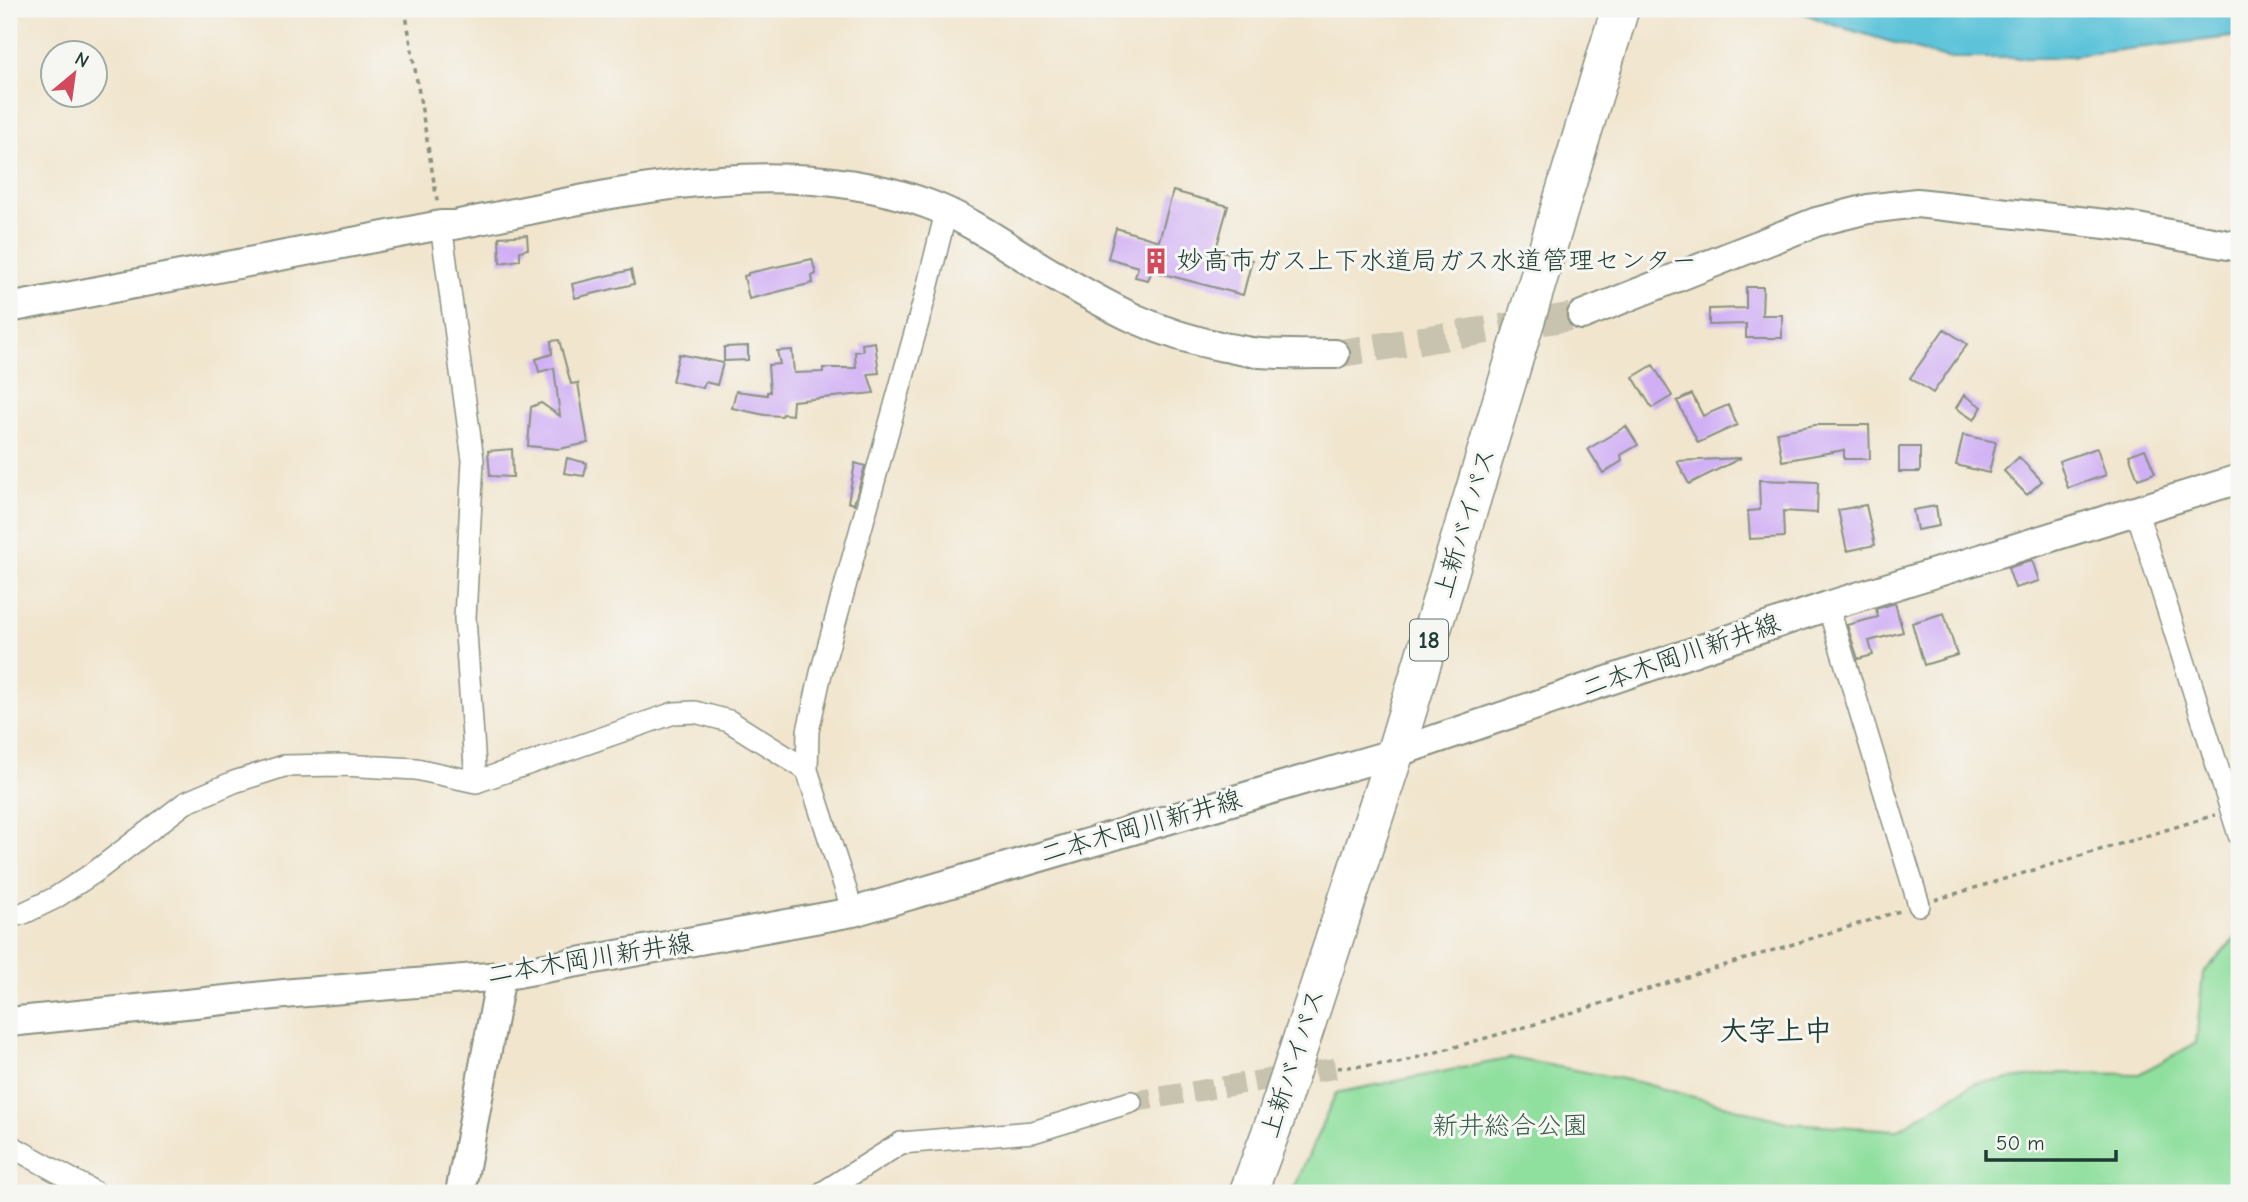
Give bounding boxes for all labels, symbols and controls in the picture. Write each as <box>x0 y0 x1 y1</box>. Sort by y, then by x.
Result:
north arrow <box>38 38 108 108</box>
text: N <box>71 47 93 73</box>
building icon: 妙高市ガス上下水道局ガス水道管理センター <box>1141 246 1171 276</box>
place label: 妙高市ガス上下水道局ガス水道管理センター <box>1177 246 1697 276</box>
street label: 上新バイパス <box>1428 444 1502 602</box>
street label: 二本木岡川新井線 <box>1578 608 1784 704</box>
road number: 18 <box>1410 620 1448 660</box>
street label: 二本木岡川新井線 <box>1037 784 1245 870</box>
street label: 二本木岡川新井線 <box>485 928 695 990</box>
street label: 上新バイパス <box>1255 984 1331 1142</box>
district label: 大字上中 <box>1720 1015 1832 1047</box>
park label: 新井総合公園 <box>1432 1111 1588 1141</box>
scale bar <box>1986 1118 2115 1162</box>
text: 50 m <box>1996 1131 2045 1155</box>

